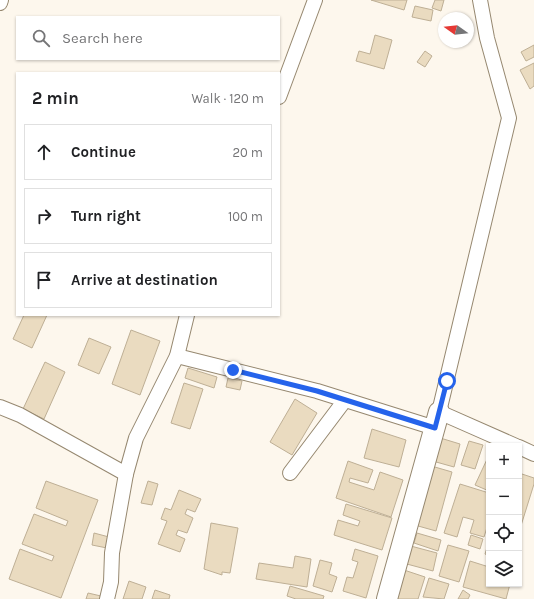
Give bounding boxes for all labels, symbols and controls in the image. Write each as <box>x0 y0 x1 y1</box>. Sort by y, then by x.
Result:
north arrow <box>438 12 474 48</box>
search box <box>16 16 280 60</box>
icon: search <box>30 27 52 49</box>
text: Search here <box>62 29 143 47</box>
text: 2 min <box>32 88 79 108</box>
text: Walk · 120 m <box>191 91 264 106</box>
icon: ahead <box>33 141 55 163</box>
text: Continue <box>71 143 136 161</box>
text: 20 m <box>233 145 263 160</box>
icon: right <box>33 205 55 227</box>
text: Turn right <box>71 207 141 225</box>
text: 100 m <box>228 209 263 224</box>
icon: arrive <box>33 269 55 291</box>
text: Arrive at destination <box>71 271 218 289</box>
route end <box>224 361 242 379</box>
route start <box>438 372 456 390</box>
map controls <box>486 443 522 587</box>
button: + <box>486 443 522 479</box>
button: − <box>486 479 522 515</box>
button: locate <box>486 515 522 551</box>
button: layers <box>486 551 522 587</box>

